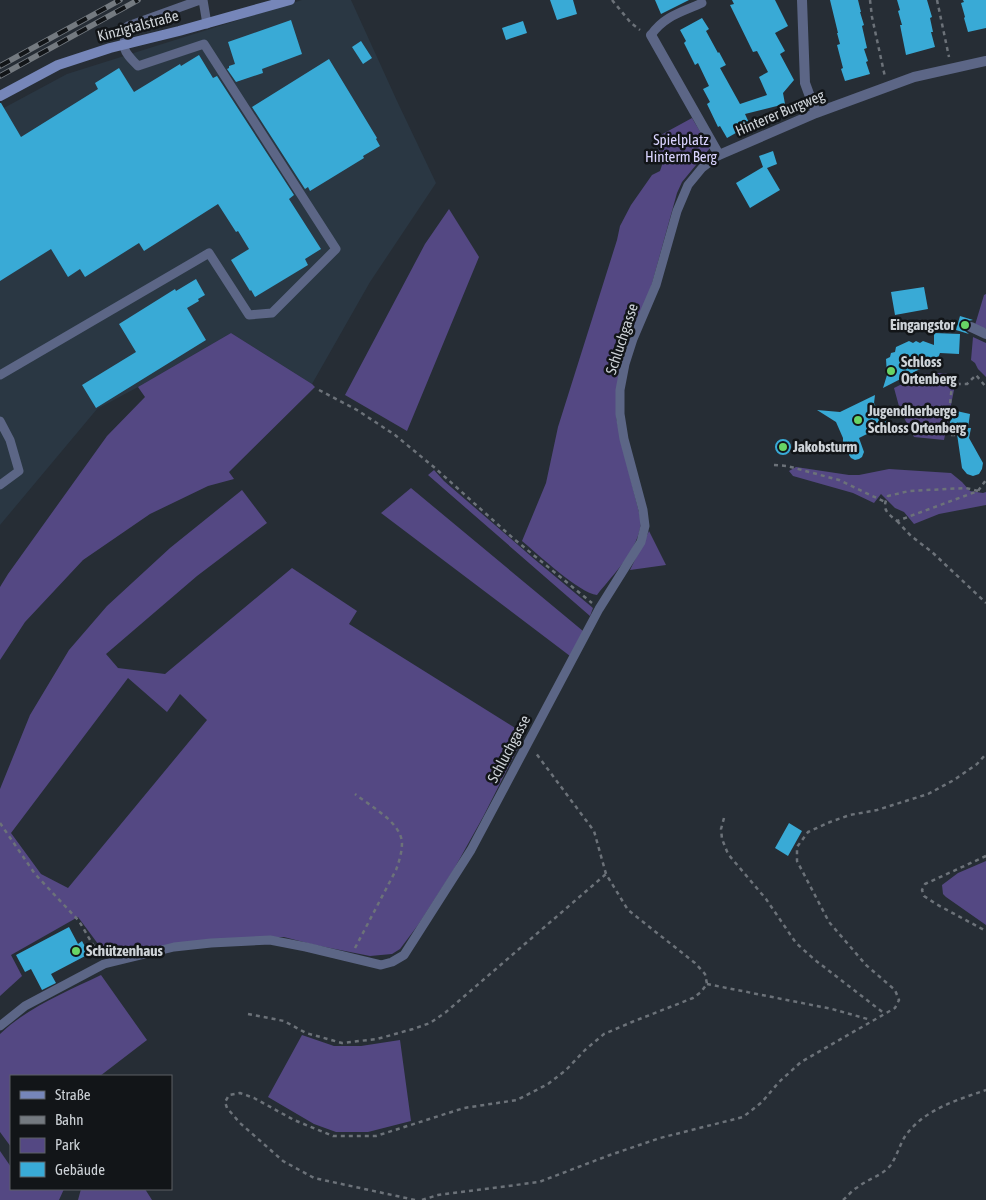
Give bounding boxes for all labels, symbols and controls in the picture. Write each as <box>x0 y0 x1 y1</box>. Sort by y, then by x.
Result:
street label: Kinzigtalstraße <box>95 6 180 44</box>
street label: Hinterer Burgweg <box>733 86 827 139</box>
park label: Spielplatz Hinterm Berg <box>645 131 718 165</box>
street label: Schluchgasse <box>602 301 641 377</box>
place label: Eingangstor <box>890 316 956 333</box>
marker: Eingangstor <box>959 319 971 331</box>
place label: Schloss Ortenberg <box>901 353 957 387</box>
marker: Schloss Ortenberg <box>885 365 897 377</box>
place label: Jugendherberge Schloss Ortenberg <box>867 402 967 436</box>
marker: Jugendherberge Schloss Ortenberg <box>852 414 864 426</box>
place label: Jakobsturm <box>792 438 858 455</box>
marker: Jakobsturm <box>777 441 789 453</box>
street label: Schluchgasse <box>484 712 533 785</box>
place label: Schützenhaus <box>86 942 164 959</box>
marker: Schützenhaus <box>70 945 82 957</box>
legend <box>10 1075 172 1190</box>
text: Straße <box>55 1086 91 1103</box>
text: Bahn <box>55 1111 84 1128</box>
text: Park <box>55 1136 80 1153</box>
text: Gebäude <box>55 1161 105 1178</box>

